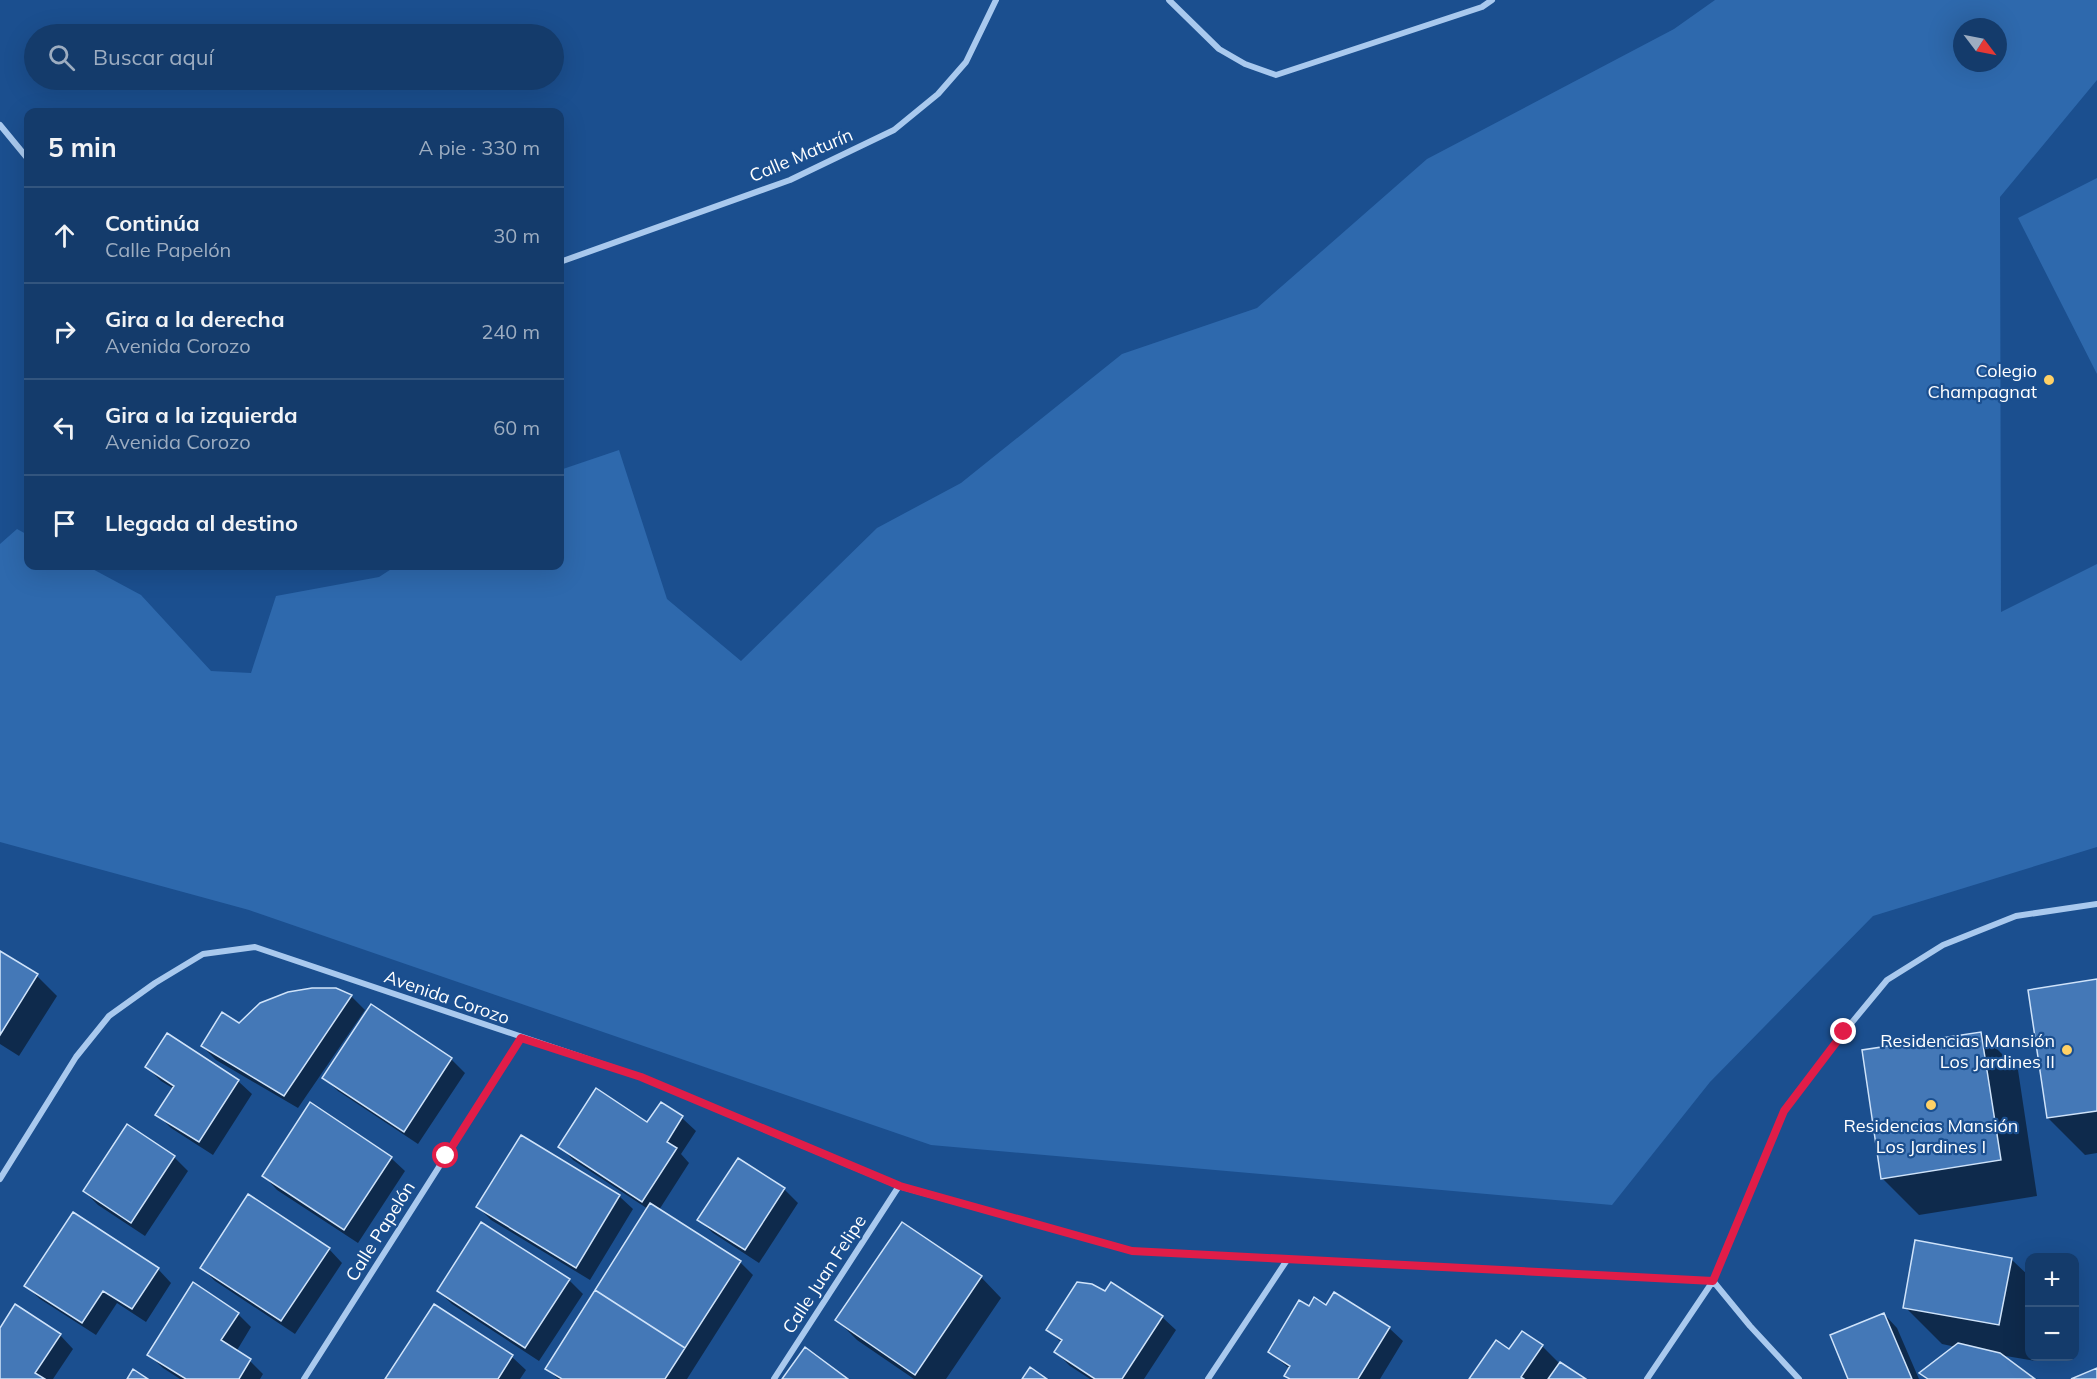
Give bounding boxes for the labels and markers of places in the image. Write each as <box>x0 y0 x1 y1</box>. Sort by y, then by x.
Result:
place label: Colegio Champagnat <box>1927 359 2037 403</box>
marker: Colegio Champagnat <box>2042 373 2056 387</box>
place label: Residencias Mansión Los Jardines II <box>1880 1029 2055 1073</box>
marker: Residencias Mansión Los Jardines II <box>2060 1043 2074 1057</box>
marker: Residencias Mansión Los Jardines I <box>1924 1098 1938 1112</box>
place label: Residencias Mansión Los Jardines I <box>1844 1114 2018 1158</box>

